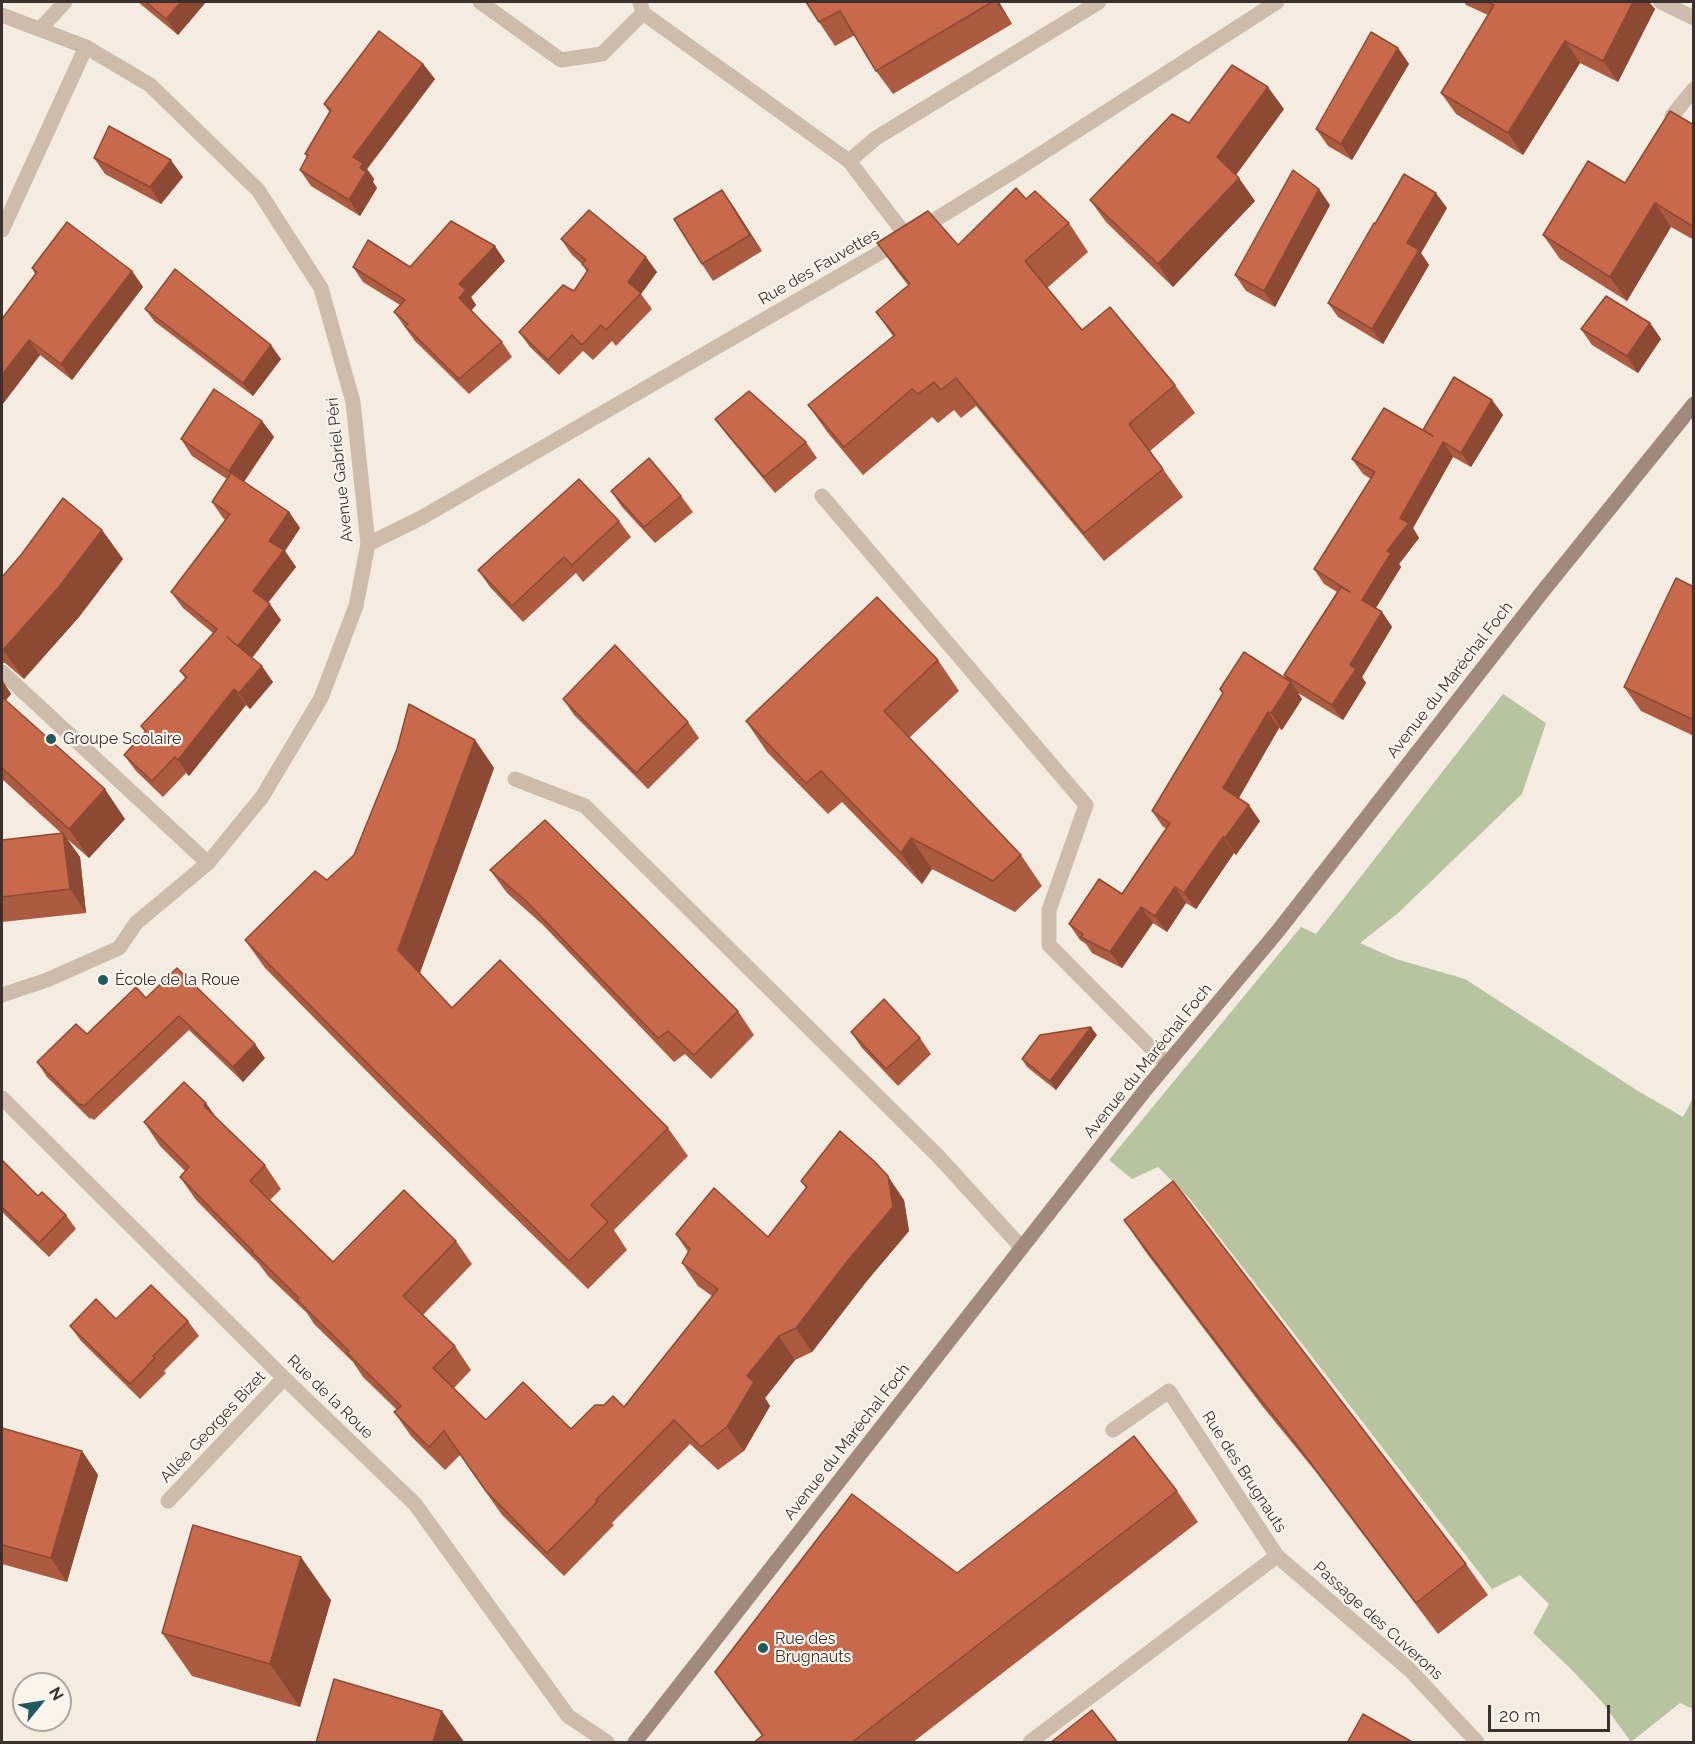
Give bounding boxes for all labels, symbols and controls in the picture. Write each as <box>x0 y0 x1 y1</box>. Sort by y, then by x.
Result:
street label: Rue des Fauvettes <box>755 225 883 309</box>
street label: Avenue Gabriel Péri <box>323 397 357 543</box>
street label: Avenue du Maréchal Foch <box>1383 598 1517 762</box>
place label: Groupe Scolaire <box>63 729 181 749</box>
marker: Groupe Scolaire <box>44 732 58 746</box>
place label: École de la Roue <box>115 970 240 990</box>
marker: École de la Roue <box>96 973 110 987</box>
street label: Avenue du Maréchal Foch <box>1080 980 1216 1142</box>
street label: Rue de la Roue <box>283 1351 377 1443</box>
street label: Avenue du Maréchal Foch <box>780 1360 914 1524</box>
street label: Allée Georges Bizet <box>156 1367 270 1487</box>
street label: Rue des Brugnauts <box>1198 1408 1290 1536</box>
street label: Passage des Cuverons <box>1309 1558 1447 1684</box>
place label: Rue des Brugnauts <box>775 1629 851 1667</box>
marker: Rue des Brugnauts <box>756 1641 770 1655</box>
north arrow <box>12 1672 72 1732</box>
text: N <box>45 1684 68 1704</box>
scale bar <box>1491 1693 1612 1731</box>
text: 20 m <box>1499 1705 1541 1726</box>

